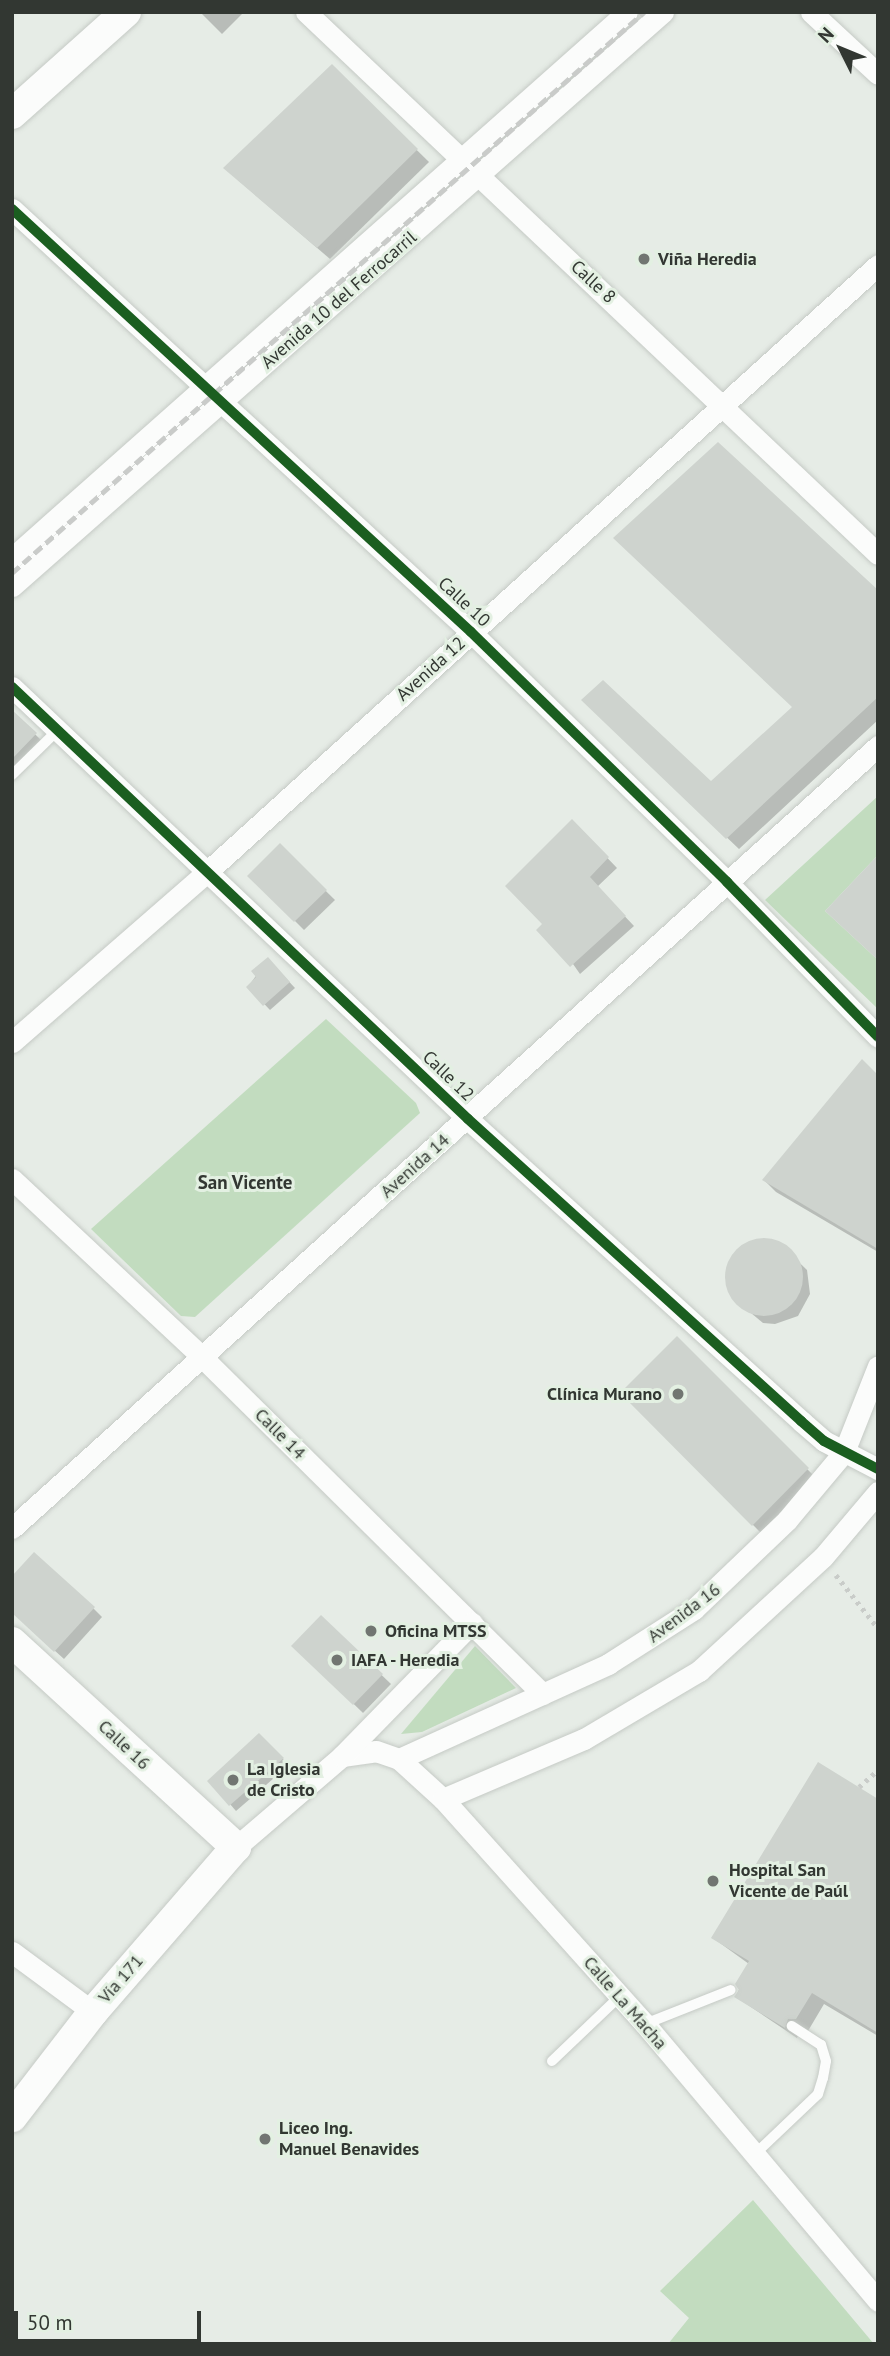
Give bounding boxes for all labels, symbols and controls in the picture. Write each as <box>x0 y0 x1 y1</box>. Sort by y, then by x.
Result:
north arrow <box>806 14 876 84</box>
text: N <box>813 22 839 47</box>
street label: Avenida 10 del Ferrocarril <box>257 227 421 373</box>
place label: Viña Heredia <box>658 248 757 270</box>
marker: Viña Heredia <box>636 251 652 267</box>
street label: Calle 8 <box>566 256 620 308</box>
street label: Calle 10 <box>434 573 494 631</box>
street label: Avenida 12 <box>392 632 470 706</box>
street label: Calle 12 <box>418 1046 478 1106</box>
street label: Avenida 14 <box>376 1129 454 1203</box>
district label: San Vicente <box>197 1172 293 1194</box>
place label: Clínica Murano <box>547 1383 662 1405</box>
marker: Clínica Murano <box>668 1384 688 1404</box>
street label: Calle 14 <box>250 1404 310 1464</box>
street label: Avenida 16 <box>643 1579 725 1647</box>
place label: Oficina MTSS <box>385 1620 487 1642</box>
marker: Oficina MTSS <box>363 1623 379 1639</box>
place label: IAFA - Heredia <box>351 1649 462 1671</box>
marker: IAFA - Heredia <box>329 1652 345 1668</box>
street label: Calle 16 <box>94 1716 154 1774</box>
place label: La Iglesia de Cristo <box>247 1759 320 1802</box>
marker: La Iglesia de Cristo <box>225 1772 241 1788</box>
place label: Hospital San Vicente de Paúl <box>729 1860 848 1902</box>
marker: Hospital San Vicente de Paúl <box>703 1871 723 1891</box>
street label: Vía 171 <box>94 1950 148 2008</box>
street label: Calle La Macha <box>579 1952 671 2054</box>
place label: Liceo Ing. Manuel Benavides <box>279 2118 419 2160</box>
marker: Liceo Ing. Manuel Benavides <box>257 2131 273 2147</box>
scale bar <box>18 2296 205 2340</box>
text: 50 m <box>27 2309 73 2336</box>

